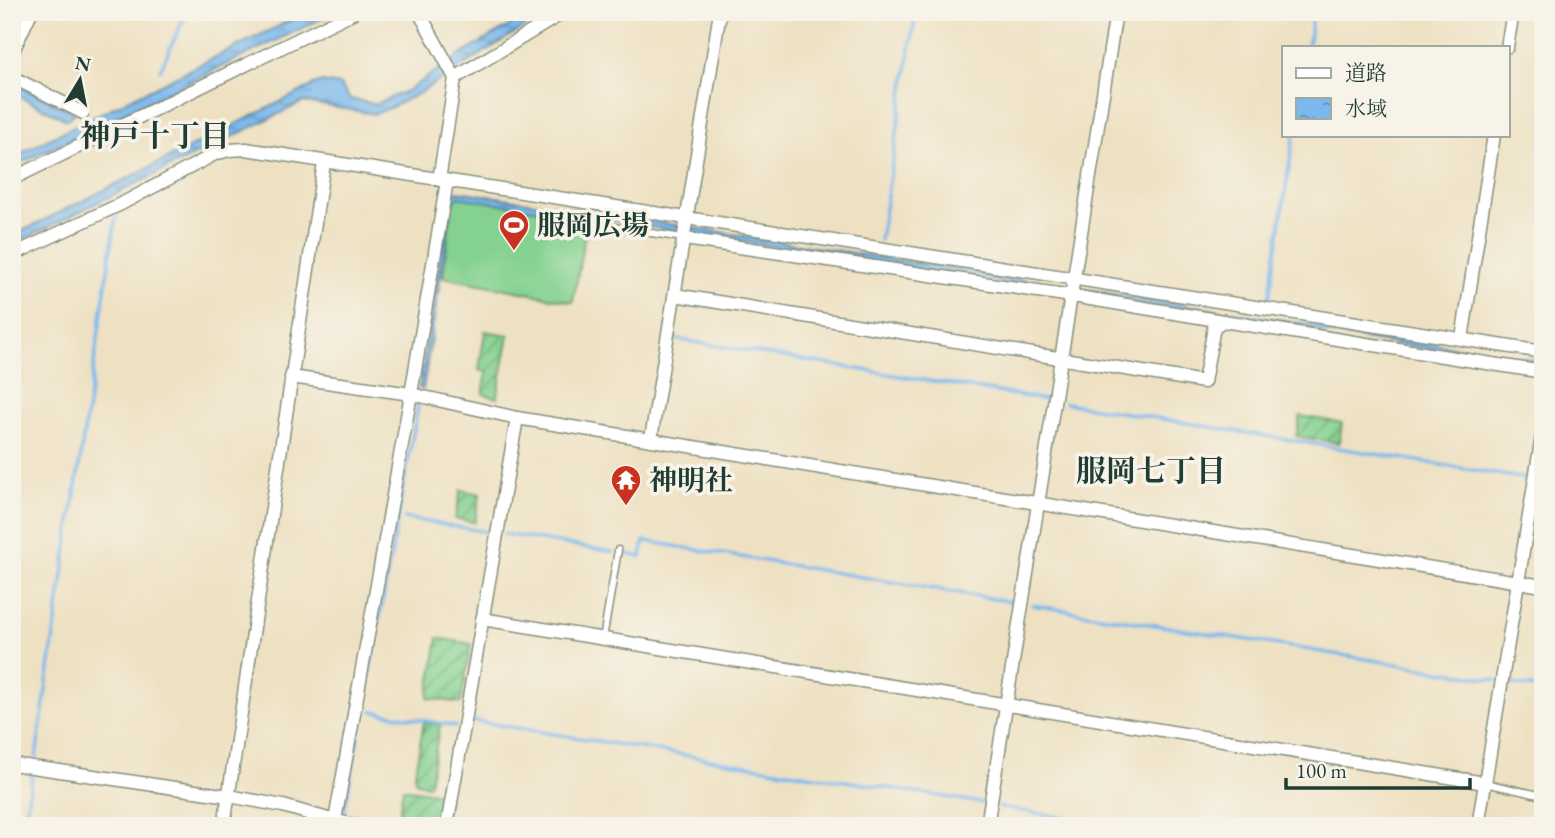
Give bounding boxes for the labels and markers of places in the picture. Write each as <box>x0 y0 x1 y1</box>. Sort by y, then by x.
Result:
place label: 服岡広場 <box>537 207 649 243</box>
sports icon: 服岡広場 <box>497 208 531 252</box>
place label: 神明社 <box>649 462 733 498</box>
temple icon: 神明社 <box>609 463 643 507</box>

